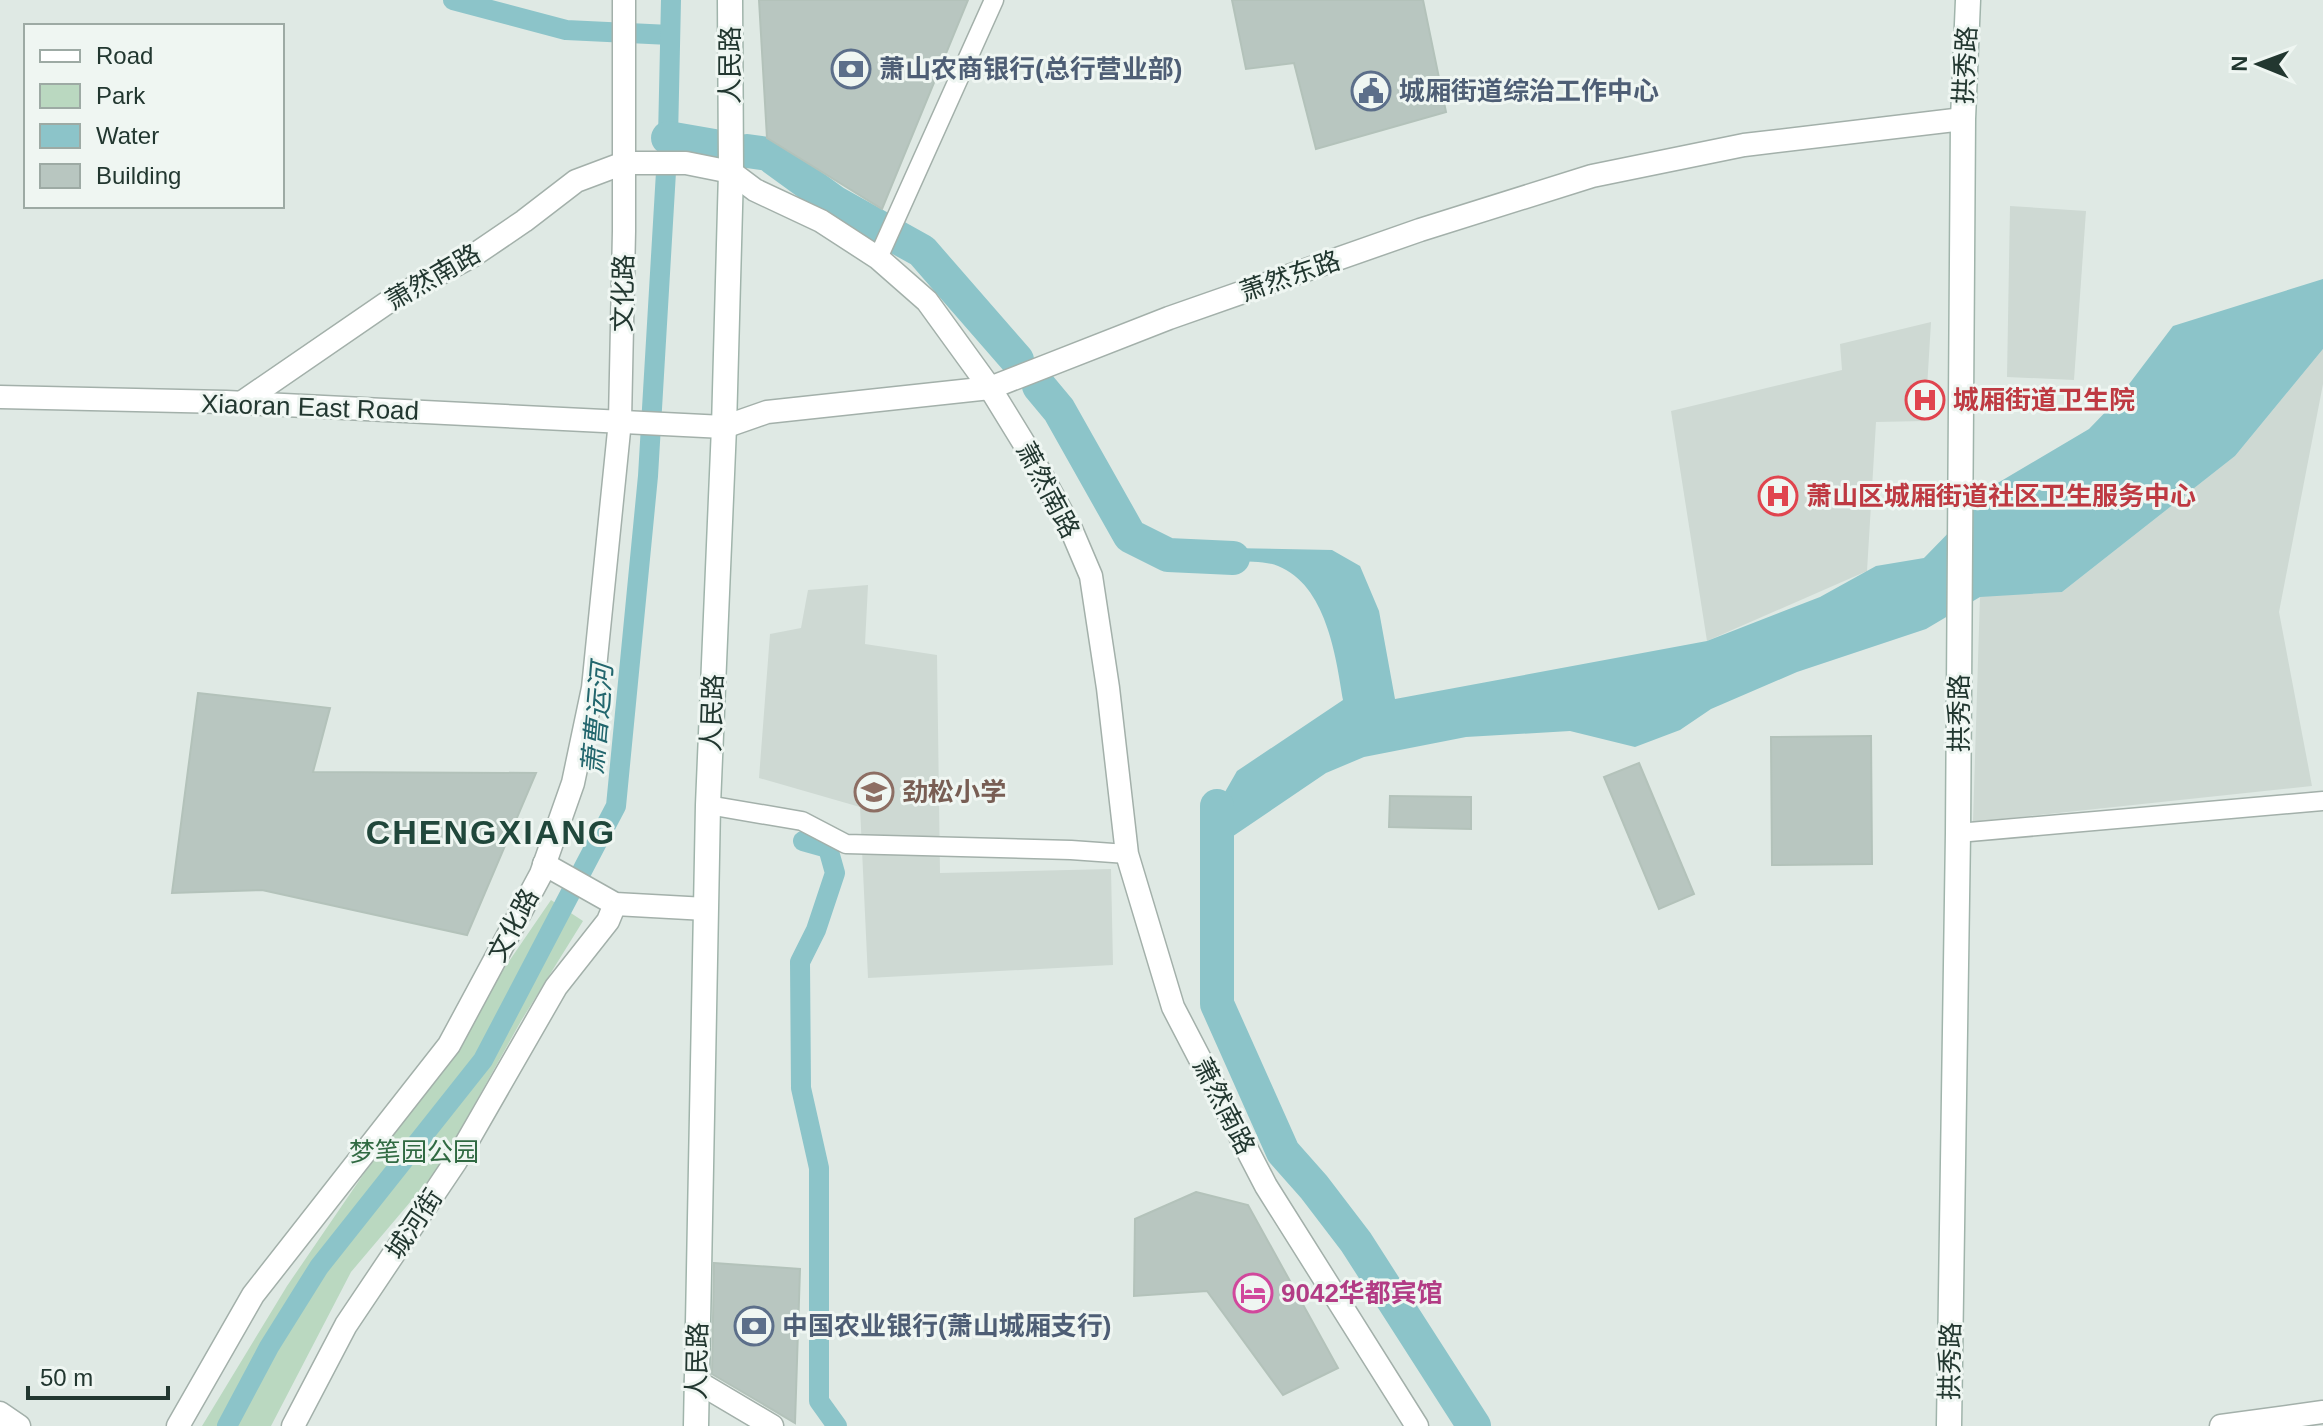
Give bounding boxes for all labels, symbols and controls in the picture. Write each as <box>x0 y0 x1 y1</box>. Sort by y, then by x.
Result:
legend <box>24 24 284 208</box>
north arrow <box>2219 24 2299 104</box>
street label: 拱秀路 <box>1948 25 1982 105</box>
street label: 人民路 <box>715 26 745 104</box>
text: Road <box>96 42 153 69</box>
bank icon: 萧山农商银行(总行营业部) <box>830 48 872 90</box>
place label: 萧山农商银行(总行营业部) <box>879 54 1182 84</box>
text: N <box>2227 55 2252 72</box>
public building icon: 城厢街道综治工作中心 <box>1350 70 1392 112</box>
place label: 城厢街道综治工作中心 <box>1399 76 1659 106</box>
text: Park <box>96 82 146 109</box>
text: Water <box>96 122 159 149</box>
text: Building <box>96 162 181 189</box>
street label: 萧然南路 <box>380 238 486 316</box>
street label: 萧然东路 <box>1236 245 1344 307</box>
street label: 文化路 <box>607 254 639 332</box>
hospital icon: 城厢街道卫生院 <box>1904 379 1946 421</box>
place label: 城厢街道卫生院 <box>1953 385 2135 415</box>
street label: Xiaoran East Road <box>200 388 420 426</box>
street label: 萧然南路 <box>1010 437 1086 543</box>
hospital icon: 萧山区城厢街道社区卫生服务中心 <box>1757 475 1799 517</box>
place label: 萧山区城厢街道社区卫生服务中心 <box>1806 481 2196 511</box>
water label: 萧曹运河 <box>577 657 618 776</box>
street label: 人民路 <box>696 673 728 753</box>
street label: 拱秀路 <box>1944 674 1974 752</box>
school or university icon: 劲松小学 <box>853 771 895 813</box>
place label: 劲松小学 <box>902 777 1006 807</box>
district label: CHENGXIANG <box>366 813 616 851</box>
street label: 文化路 <box>481 884 545 966</box>
street label: 萧然南路 <box>1187 1053 1261 1159</box>
park label: 梦笔园公园 <box>349 1137 479 1167</box>
street label: 城河街 <box>380 1183 448 1265</box>
hotel icon: 9042华都宾馆 <box>1232 1272 1274 1314</box>
place label: 9042华都宾馆 <box>1281 1278 1443 1308</box>
bank icon: 中国农业银行(萧山城厢支行) <box>733 1305 775 1347</box>
place label: 中国农业银行(萧山城厢支行) <box>782 1311 1111 1341</box>
street label: 人民路 <box>681 1322 713 1400</box>
street label: 拱秀路 <box>1934 1322 1966 1400</box>
scale bar <box>28 1350 168 1400</box>
text: 50 m <box>40 1364 93 1391</box>

